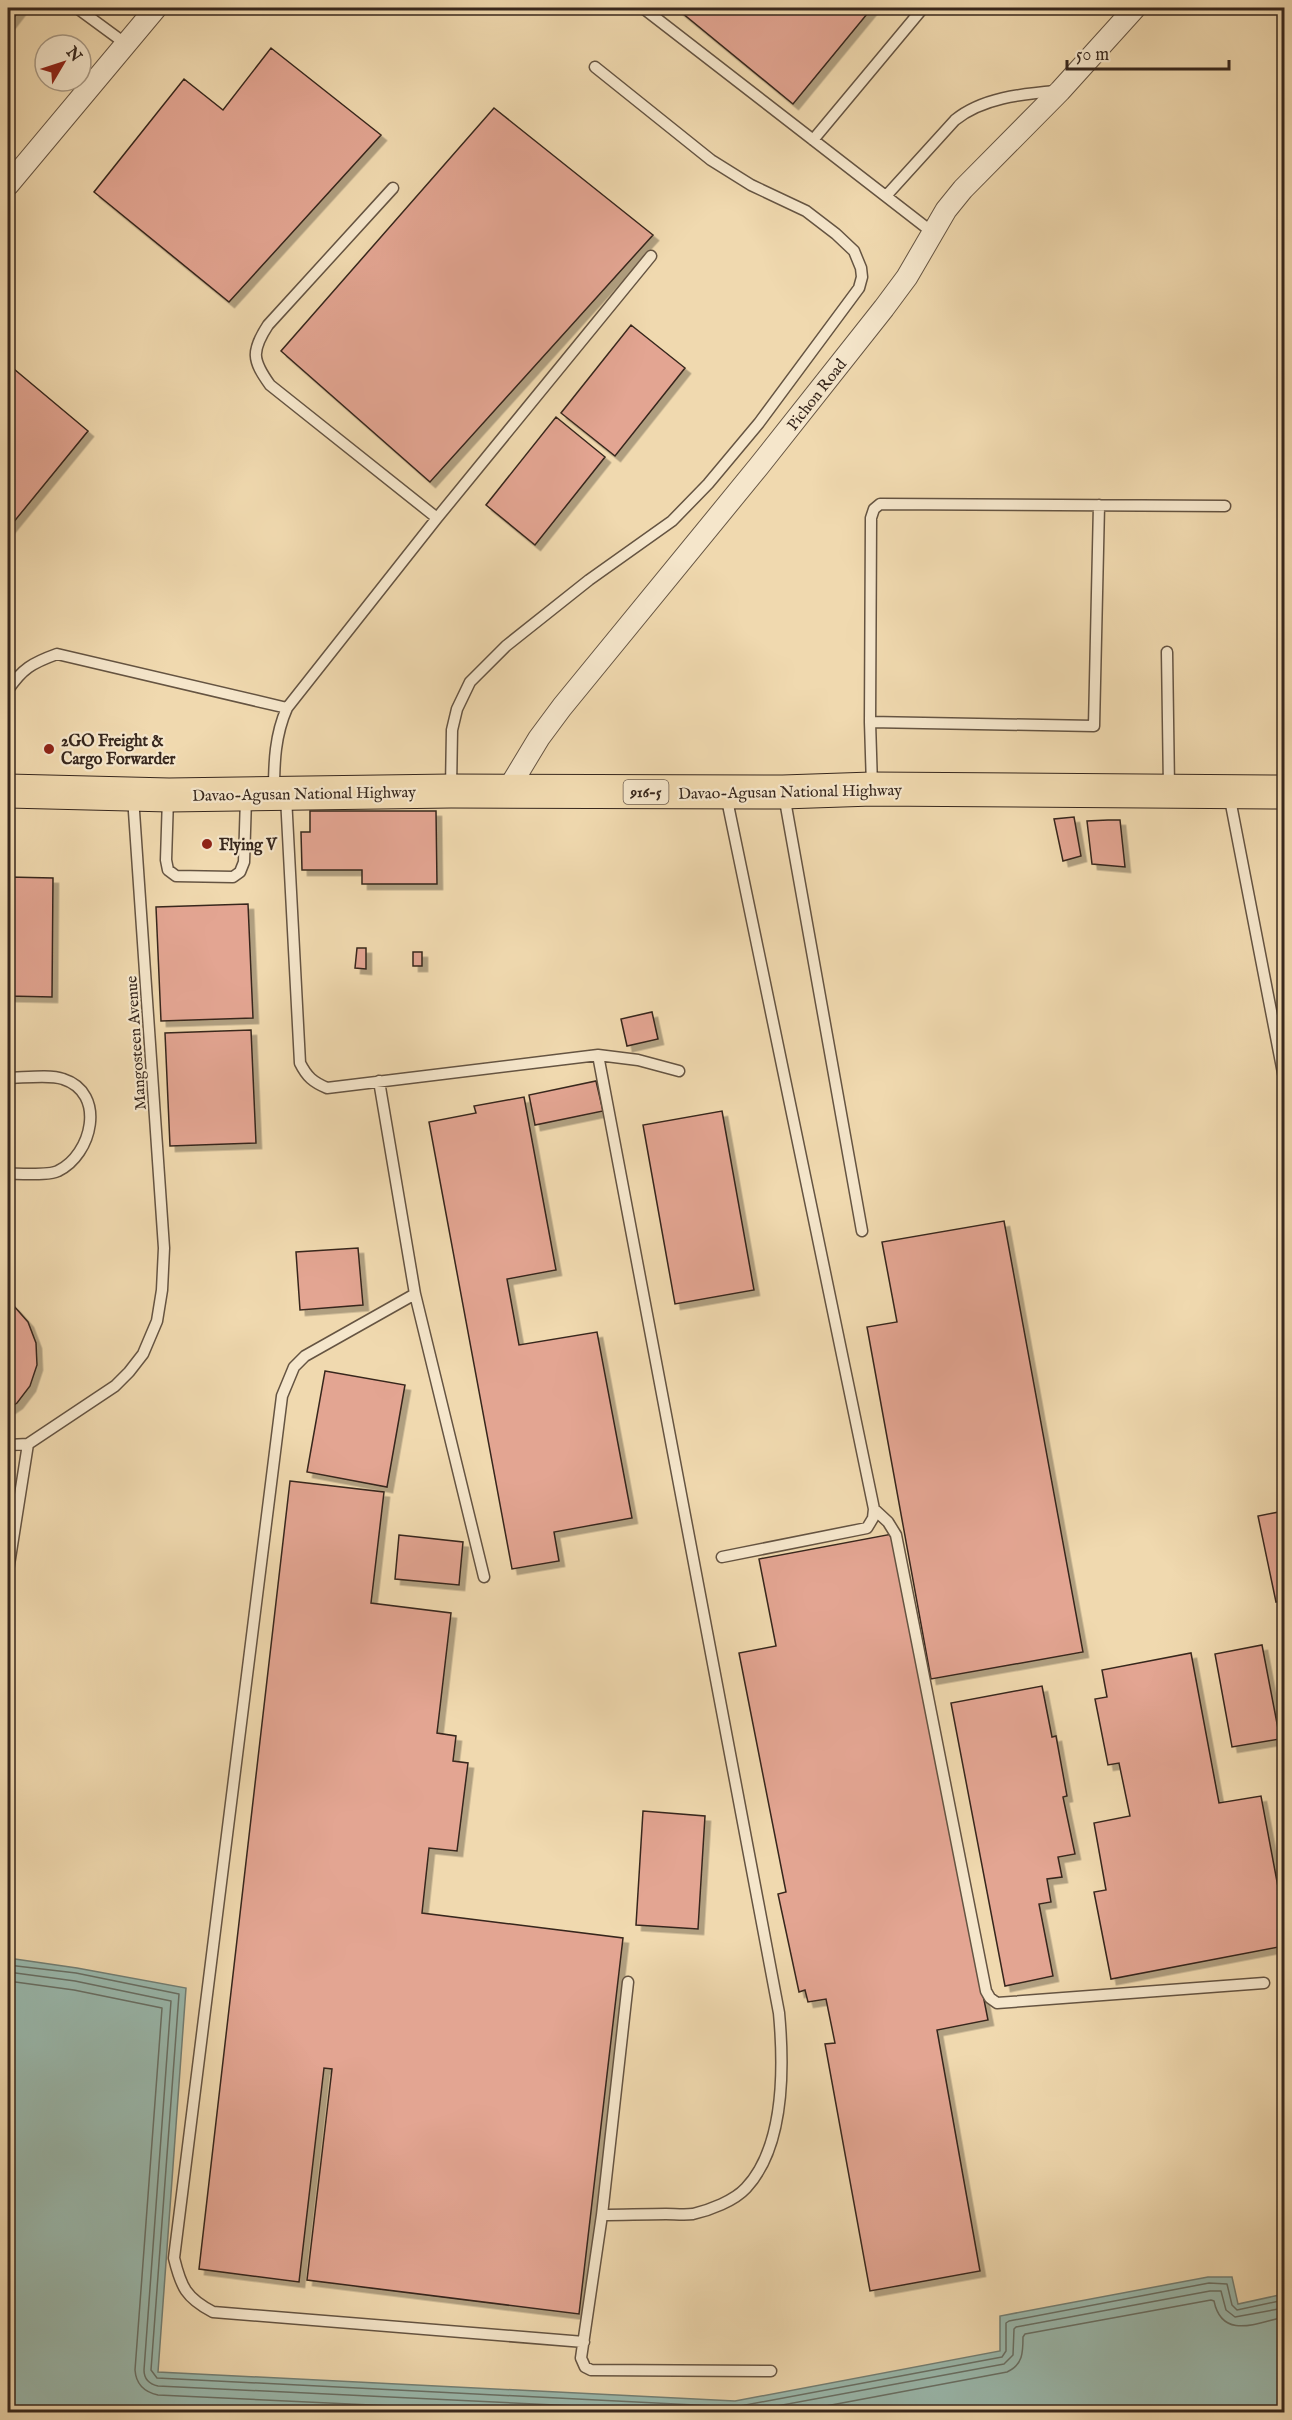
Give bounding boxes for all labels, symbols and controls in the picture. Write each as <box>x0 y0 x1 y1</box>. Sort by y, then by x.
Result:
north arrow <box>33 33 93 93</box>
scale bar <box>1067 33 1229 71</box>
text: N <box>60 42 85 67</box>
text: 50 m <box>1076 44 1109 67</box>
street label: Pichon Road <box>783 355 852 435</box>
place label: 2GO Freight & Cargo Forwarder <box>61 732 176 770</box>
marker: 2GO Freight & Cargo Forwarder <box>42 742 56 756</box>
road number: 916-5 <box>624 780 668 804</box>
street label: Davao-Agusan National Highway <box>678 781 902 805</box>
street label: Davao-Agusan National Highway <box>192 783 416 807</box>
place label: Flying V <box>219 836 278 856</box>
marker: Flying V <box>200 837 214 851</box>
street label: Mangosteen Avenue <box>122 975 152 1111</box>

